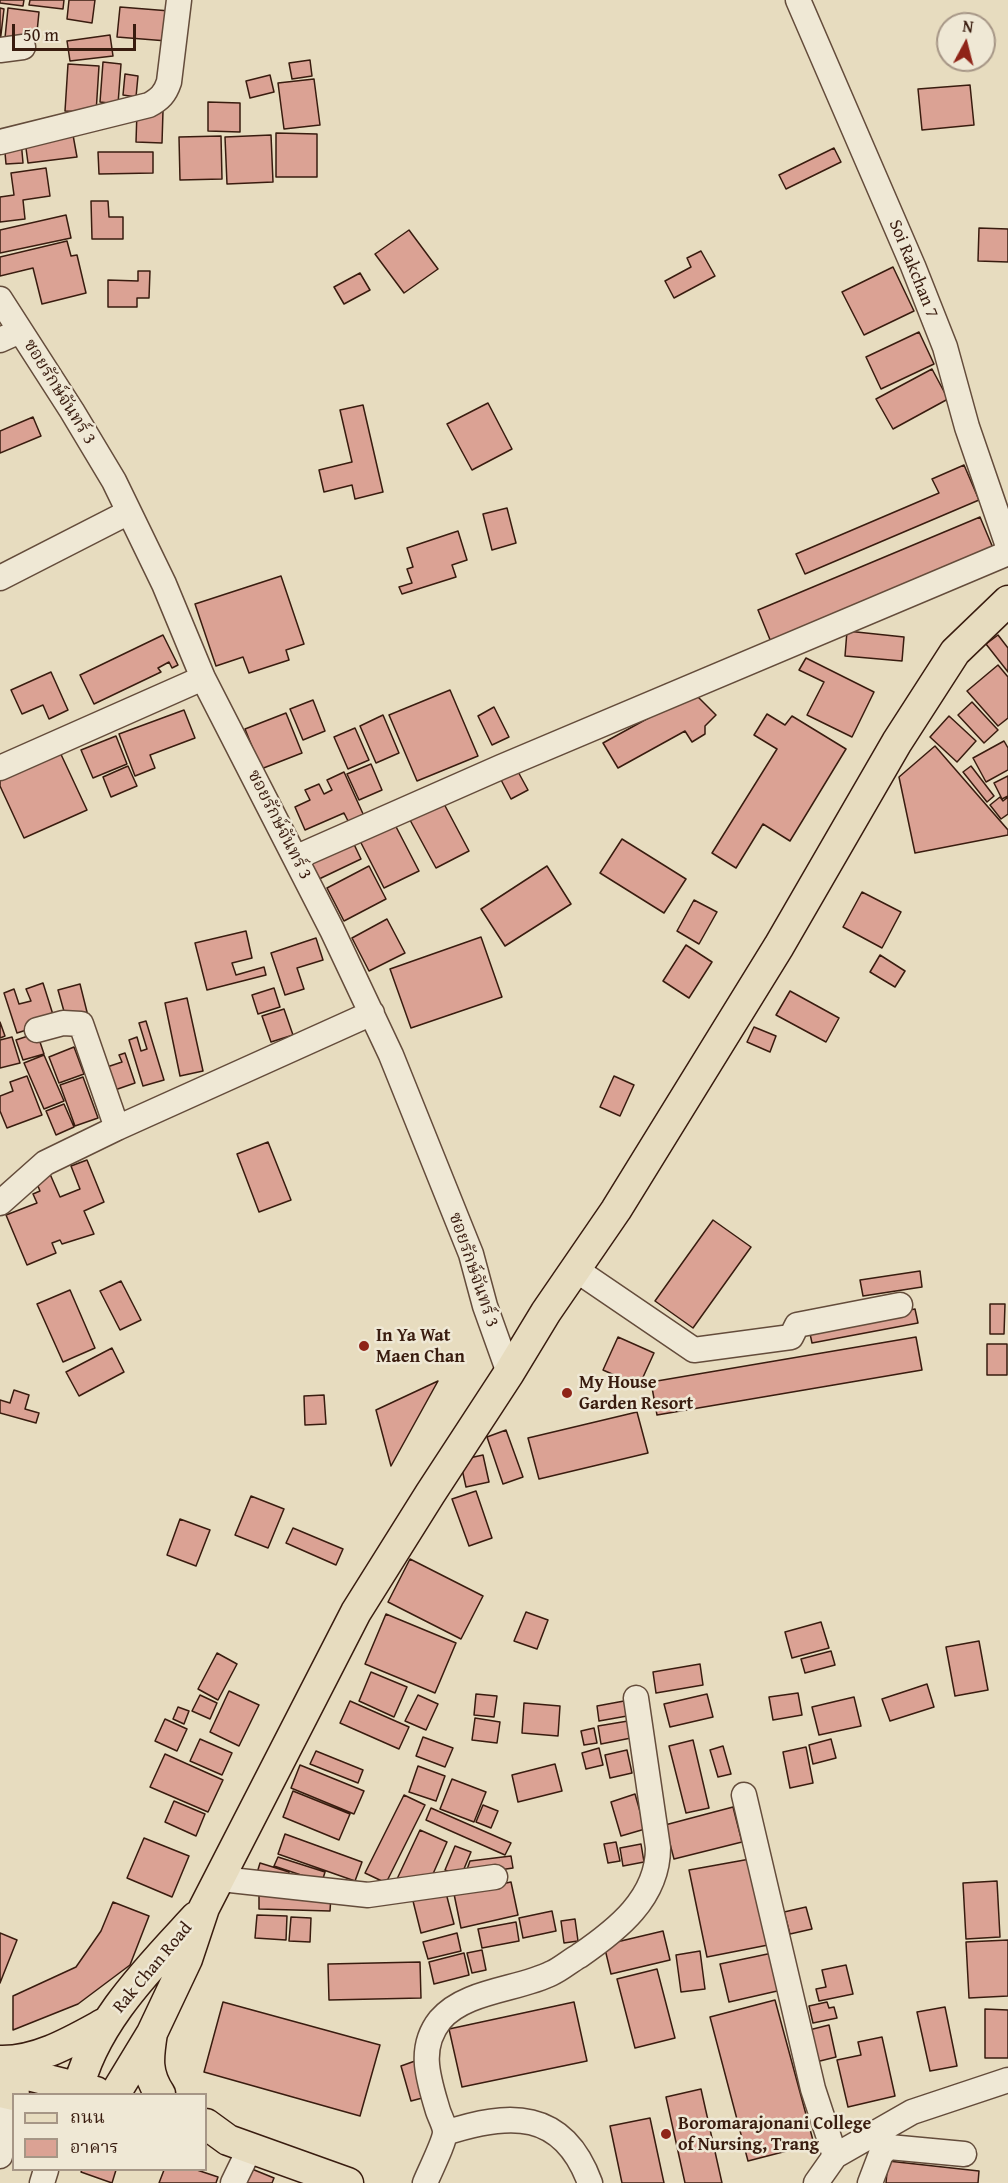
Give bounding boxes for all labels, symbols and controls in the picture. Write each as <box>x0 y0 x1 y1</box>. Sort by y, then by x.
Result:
scale bar <box>15 12 140 50</box>
north arrow <box>936 12 996 72</box>
text: N <box>961 14 975 39</box>
text: 50 m <box>23 21 59 48</box>
street label: Soi Rakchan 7 <box>883 217 943 321</box>
street label: ซอยรักษ์จันทร์ 3 <box>18 335 100 449</box>
street label: ซอยรักษ์จันทร์ 3 <box>242 767 316 883</box>
street label: ซอยรักษ์จันทร์ 3 <box>443 1210 503 1330</box>
place label: In Ya Wat Maen Chan <box>376 1325 465 1368</box>
marker: In Ya Wat Maen Chan <box>357 1339 371 1353</box>
place label: My House Garden Resort <box>579 1372 693 1414</box>
marker: My House Garden Resort <box>560 1386 574 1400</box>
street label: Rak Chan Road <box>109 1918 197 2018</box>
legend <box>12 2093 207 2171</box>
text: ถนน <box>70 2103 105 2130</box>
place label: Boromarajonani College of Nursing, Trang <box>678 2113 871 2156</box>
marker: Boromarajonani College of Nursing, Trang <box>659 2127 673 2141</box>
text: อาคาร <box>70 2133 119 2160</box>

